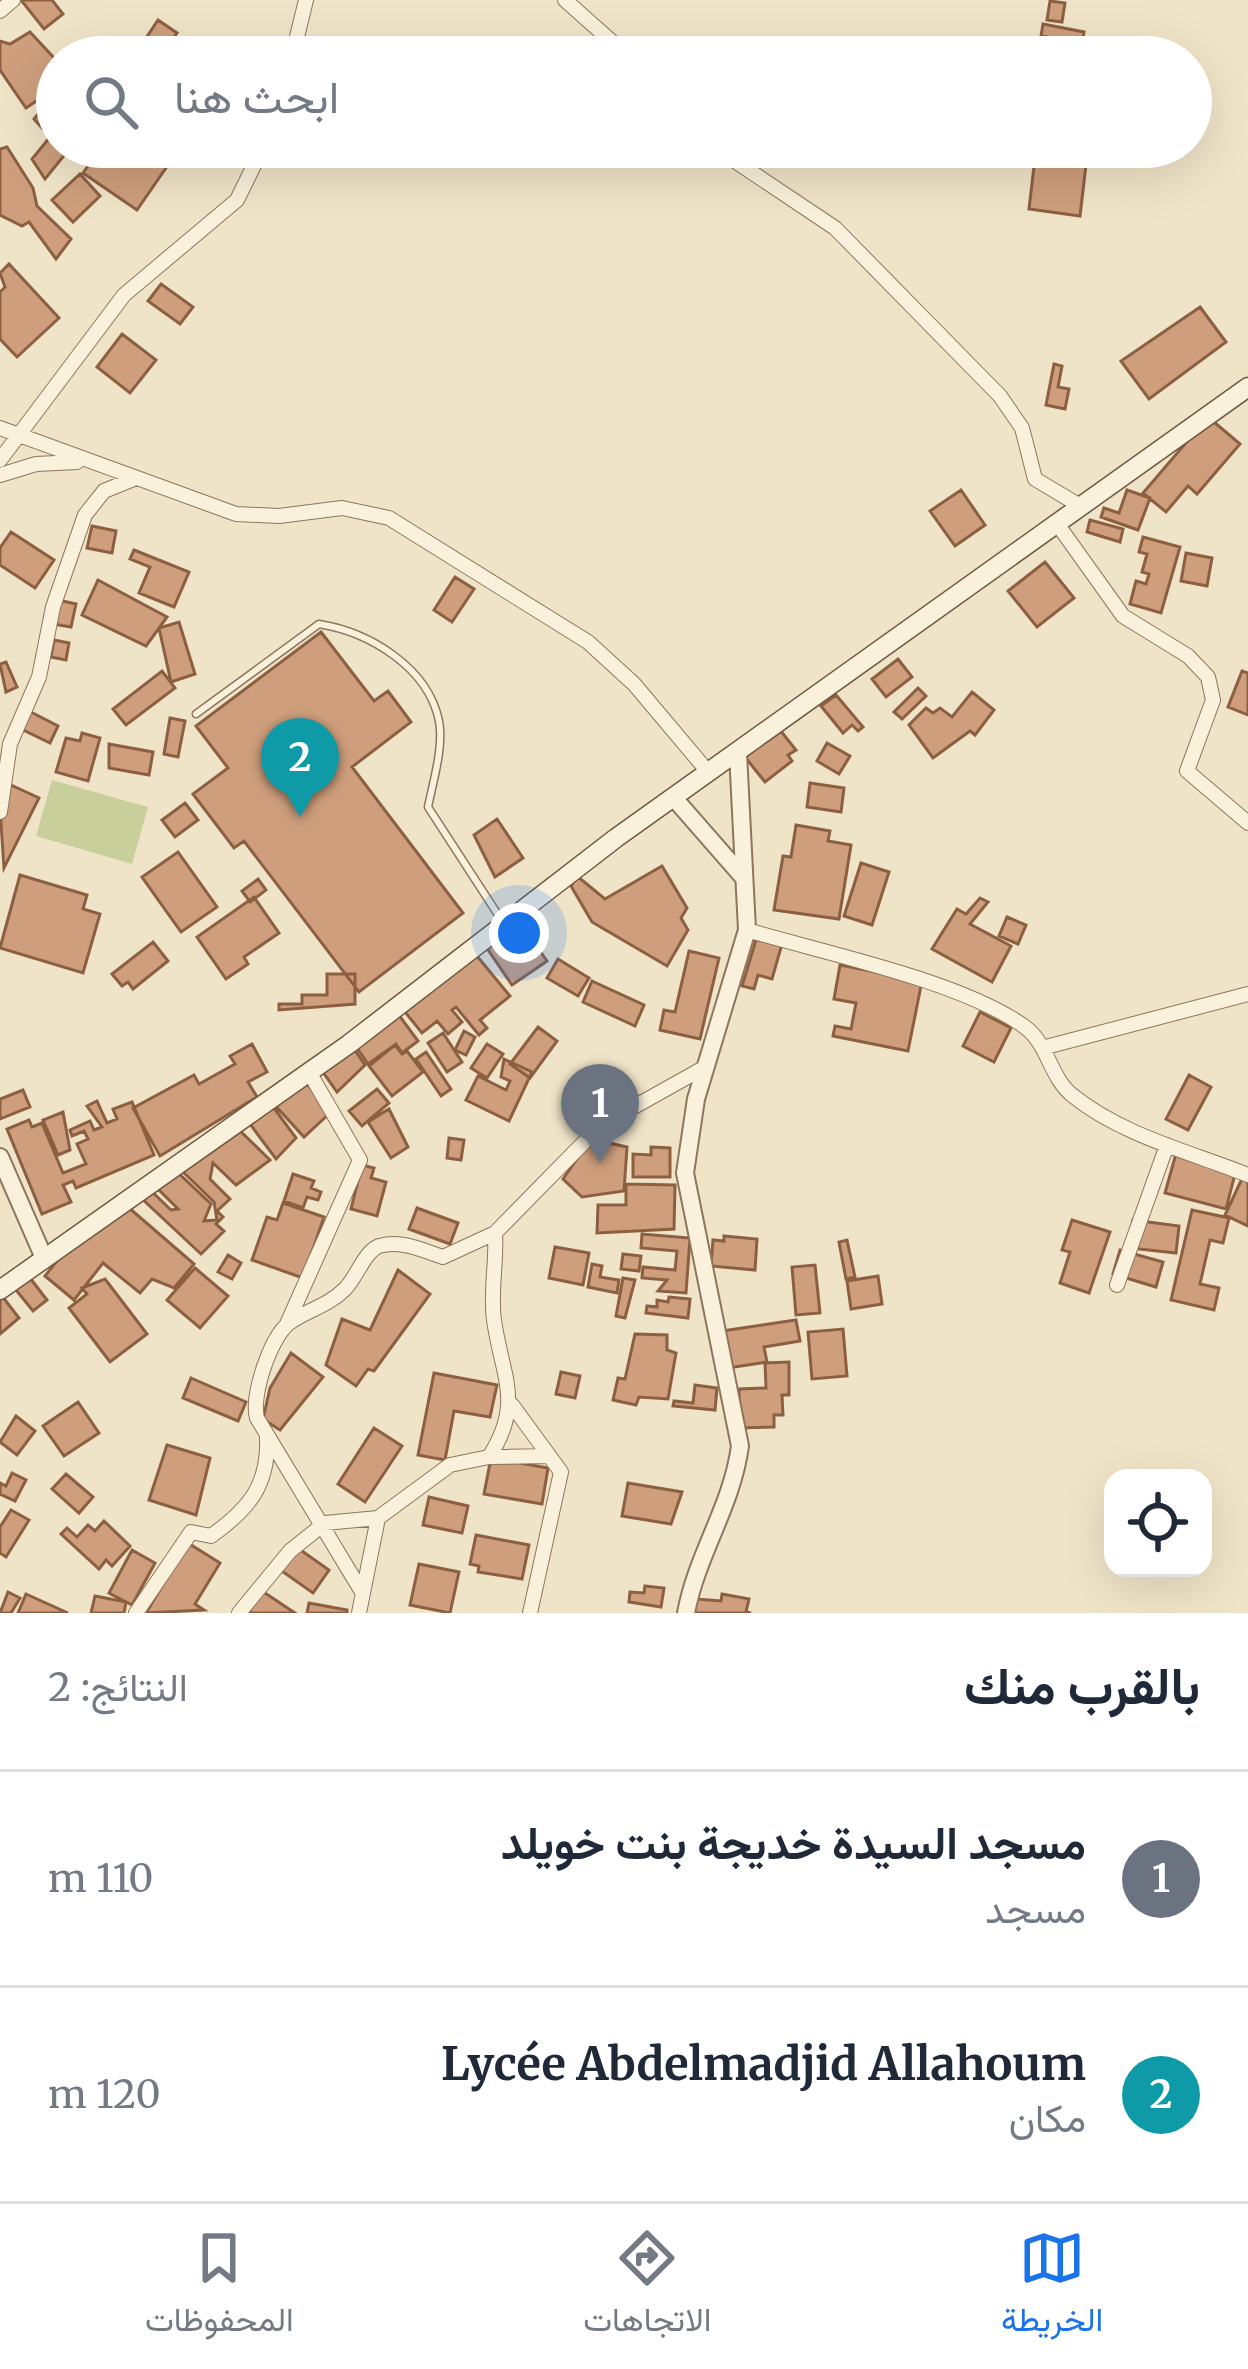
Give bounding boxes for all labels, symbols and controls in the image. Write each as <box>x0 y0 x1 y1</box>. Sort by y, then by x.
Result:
search box <box>36 36 1212 168</box>
icon: search <box>78 69 144 135</box>
text: ابحث هنا <box>174 69 339 125</box>
pin: 2 <box>261 718 339 817</box>
your location <box>489 903 549 963</box>
pin: 1 <box>561 1064 639 1163</box>
map controls <box>1104 1469 1212 1577</box>
button: locate <box>1104 1469 1212 1577</box>
text: بالقرب منك <box>964 1654 1200 1718</box>
text: النتائج: 2 <box>48 1663 188 1712</box>
text: مسجد السيدة خديجة بنت خويلد <box>501 1815 1086 1871</box>
text: 110 m <box>48 1854 153 1903</box>
text: 1 <box>1152 1854 1170 1903</box>
text: مسجد <box>985 1885 1086 1934</box>
text: Lycée Abdelmadjid Allahoum <box>441 2036 1086 2092</box>
text: 120 m <box>48 2070 161 2119</box>
text: 2 <box>1150 2070 1172 2119</box>
text: مكان <box>1009 2094 1086 2143</box>
tab: المحفوظات <box>145 2225 294 2349</box>
tab: الاتجاهات <box>583 2225 711 2349</box>
tab: الخريطة <box>1001 2225 1103 2349</box>

